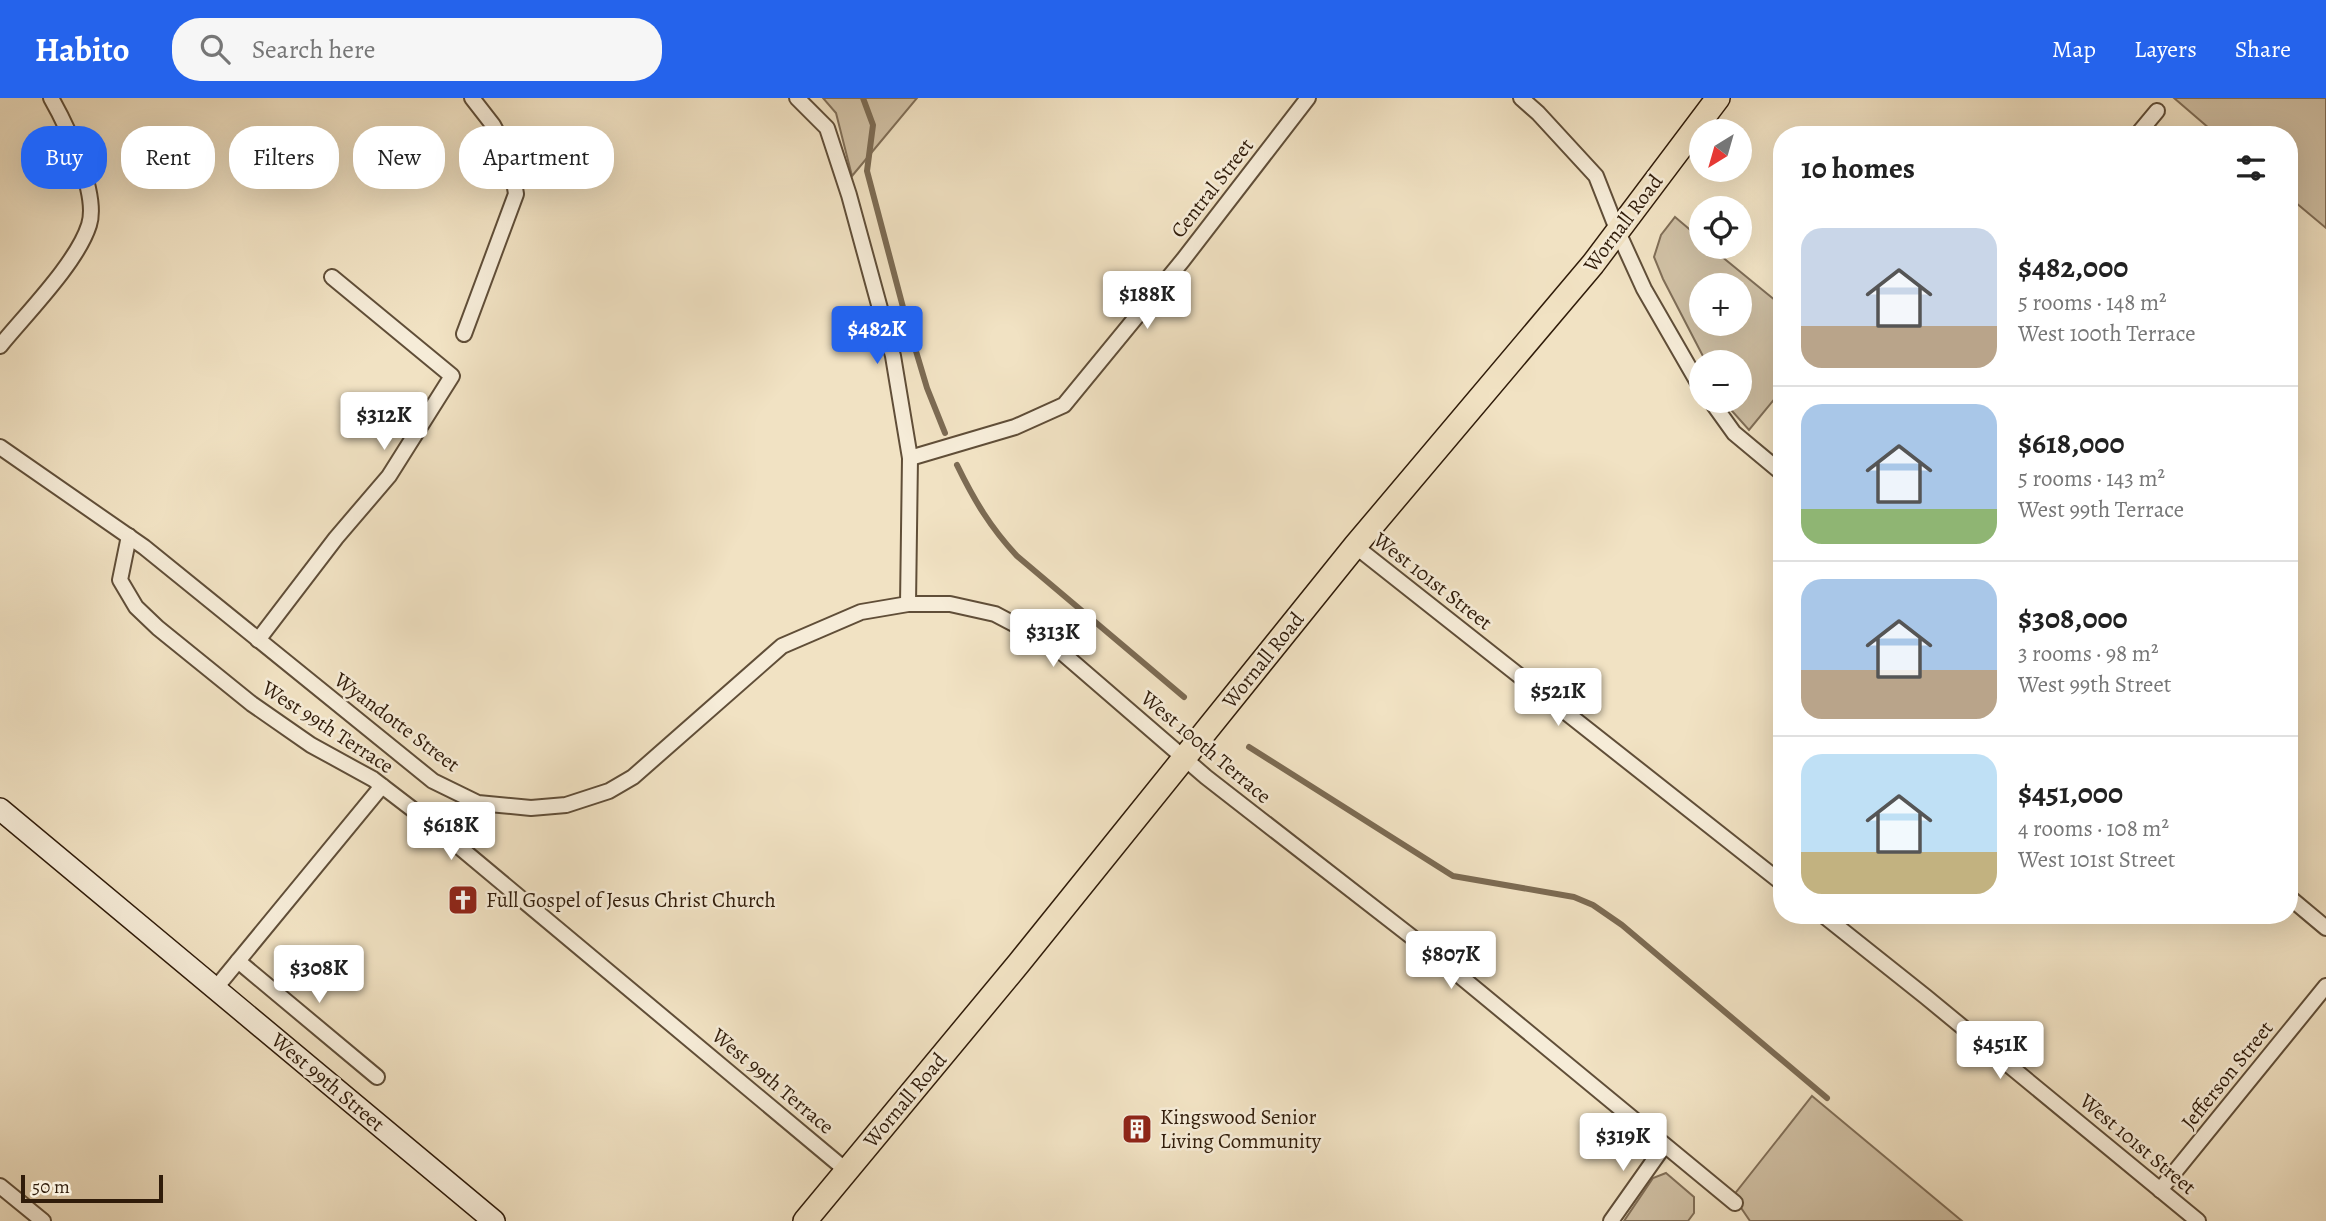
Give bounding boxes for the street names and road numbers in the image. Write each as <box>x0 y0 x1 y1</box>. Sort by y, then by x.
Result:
street label: Central Street <box>1164 132 1260 244</box>
street label: Wornall Road <box>1576 168 1669 279</box>
street label: West 101st Street <box>1367 525 1498 636</box>
street label: Wornall Road <box>1215 606 1311 715</box>
street label: Wyandotte Street <box>328 665 465 778</box>
street label: West 99th Terrace <box>256 673 399 780</box>
street label: West 100th Terrace <box>1134 684 1277 810</box>
street label: Jefferson Street <box>2175 1015 2279 1135</box>
street label: West 99th Terrace <box>705 1021 840 1140</box>
street label: West 99th Street <box>265 1026 391 1138</box>
street label: Wornall Road <box>856 1046 953 1154</box>
street label: West 101st Street <box>2073 1086 2202 1201</box>

